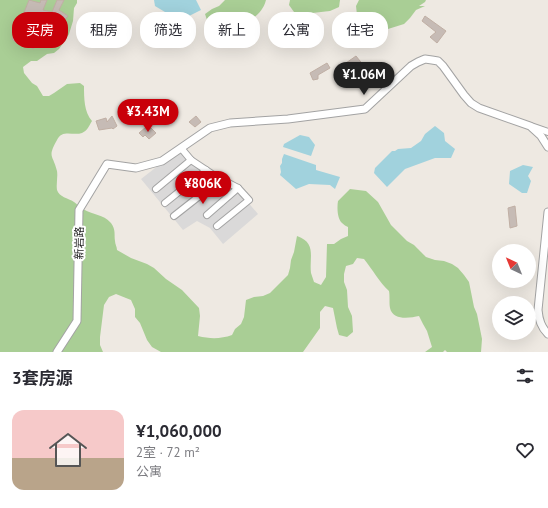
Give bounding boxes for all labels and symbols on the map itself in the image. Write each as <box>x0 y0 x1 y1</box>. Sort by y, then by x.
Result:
pin: ¥1.06M <box>331 62 397 96</box>
pin: ¥3.43M <box>115 99 181 133</box>
pin: ¥806K <box>175 171 231 205</box>
street label: 新岩路 <box>72 226 86 260</box>
north arrow <box>492 244 536 288</box>

